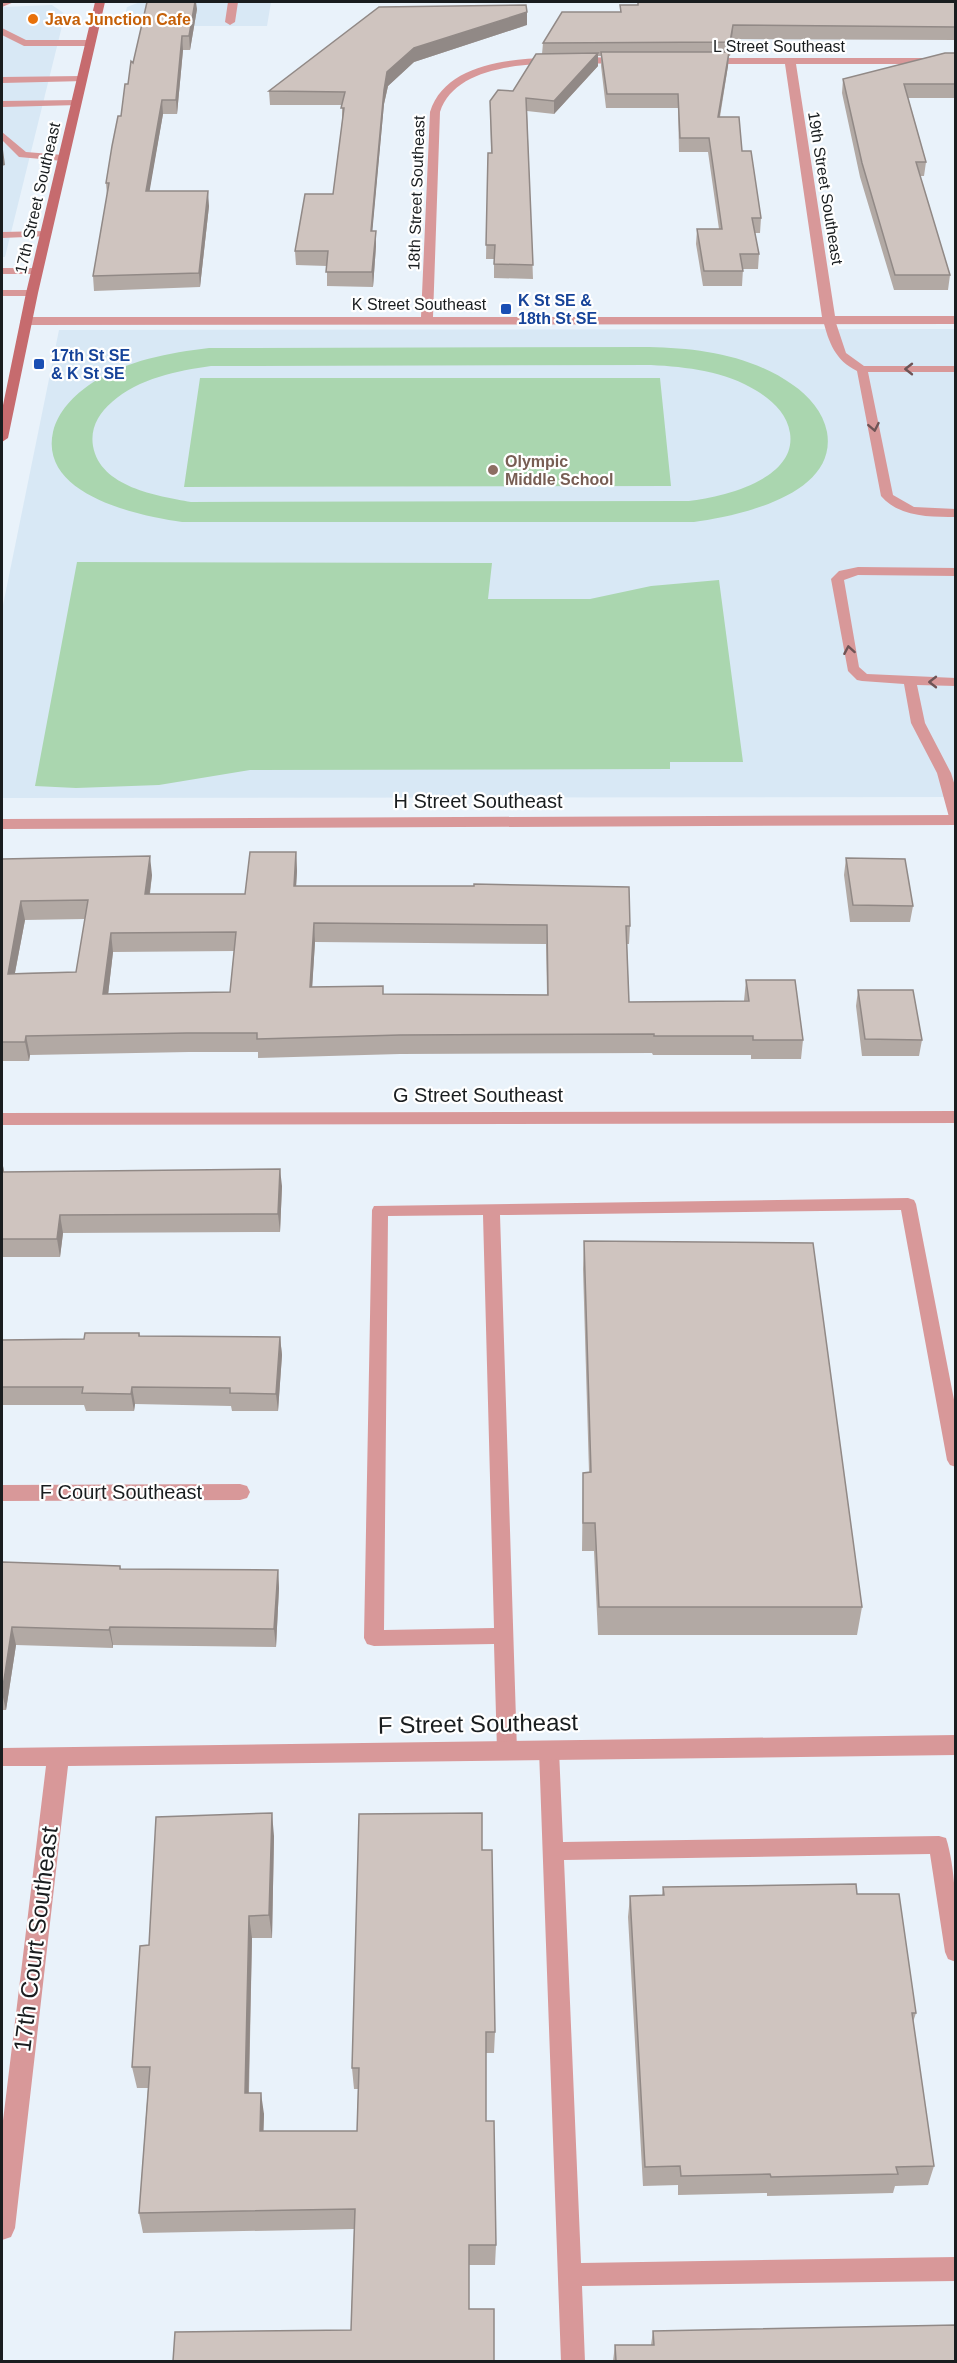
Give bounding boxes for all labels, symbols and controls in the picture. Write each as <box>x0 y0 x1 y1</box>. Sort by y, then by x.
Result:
place label: Java Junction Cafe <box>45 11 191 28</box>
marker: Java Junction Cafe <box>26 12 40 26</box>
street label: L Street Southeast <box>713 38 846 55</box>
street label: 19th Street Southeast <box>805 110 846 266</box>
street label: 18th Street Southeast <box>405 115 428 271</box>
street label: 17th Street Southeast <box>12 120 63 275</box>
place label: K St SE & 18th St SE <box>518 292 597 327</box>
street label: K Street Southeast <box>352 296 487 313</box>
marker: K St SE & 18th St SE <box>499 302 513 316</box>
place label: 17th St SE & K St SE <box>51 347 130 382</box>
marker: 17th St SE & K St SE <box>32 357 46 371</box>
one-way arrow <box>904 363 913 375</box>
one-way arrow <box>867 422 879 431</box>
place label: Olympic Middle School <box>505 453 613 488</box>
marker: Olympic Middle School <box>486 463 500 477</box>
one-way arrow <box>844 645 856 655</box>
one-way arrow <box>928 676 937 688</box>
street label: H Street Southeast <box>394 790 563 812</box>
street label: G Street Southeast <box>393 1084 563 1106</box>
street label: F Court Southeast <box>40 1481 203 1503</box>
street label: F Street Southeast <box>378 1708 579 1739</box>
street label: 17th Court Southeast <box>8 1824 63 2053</box>

